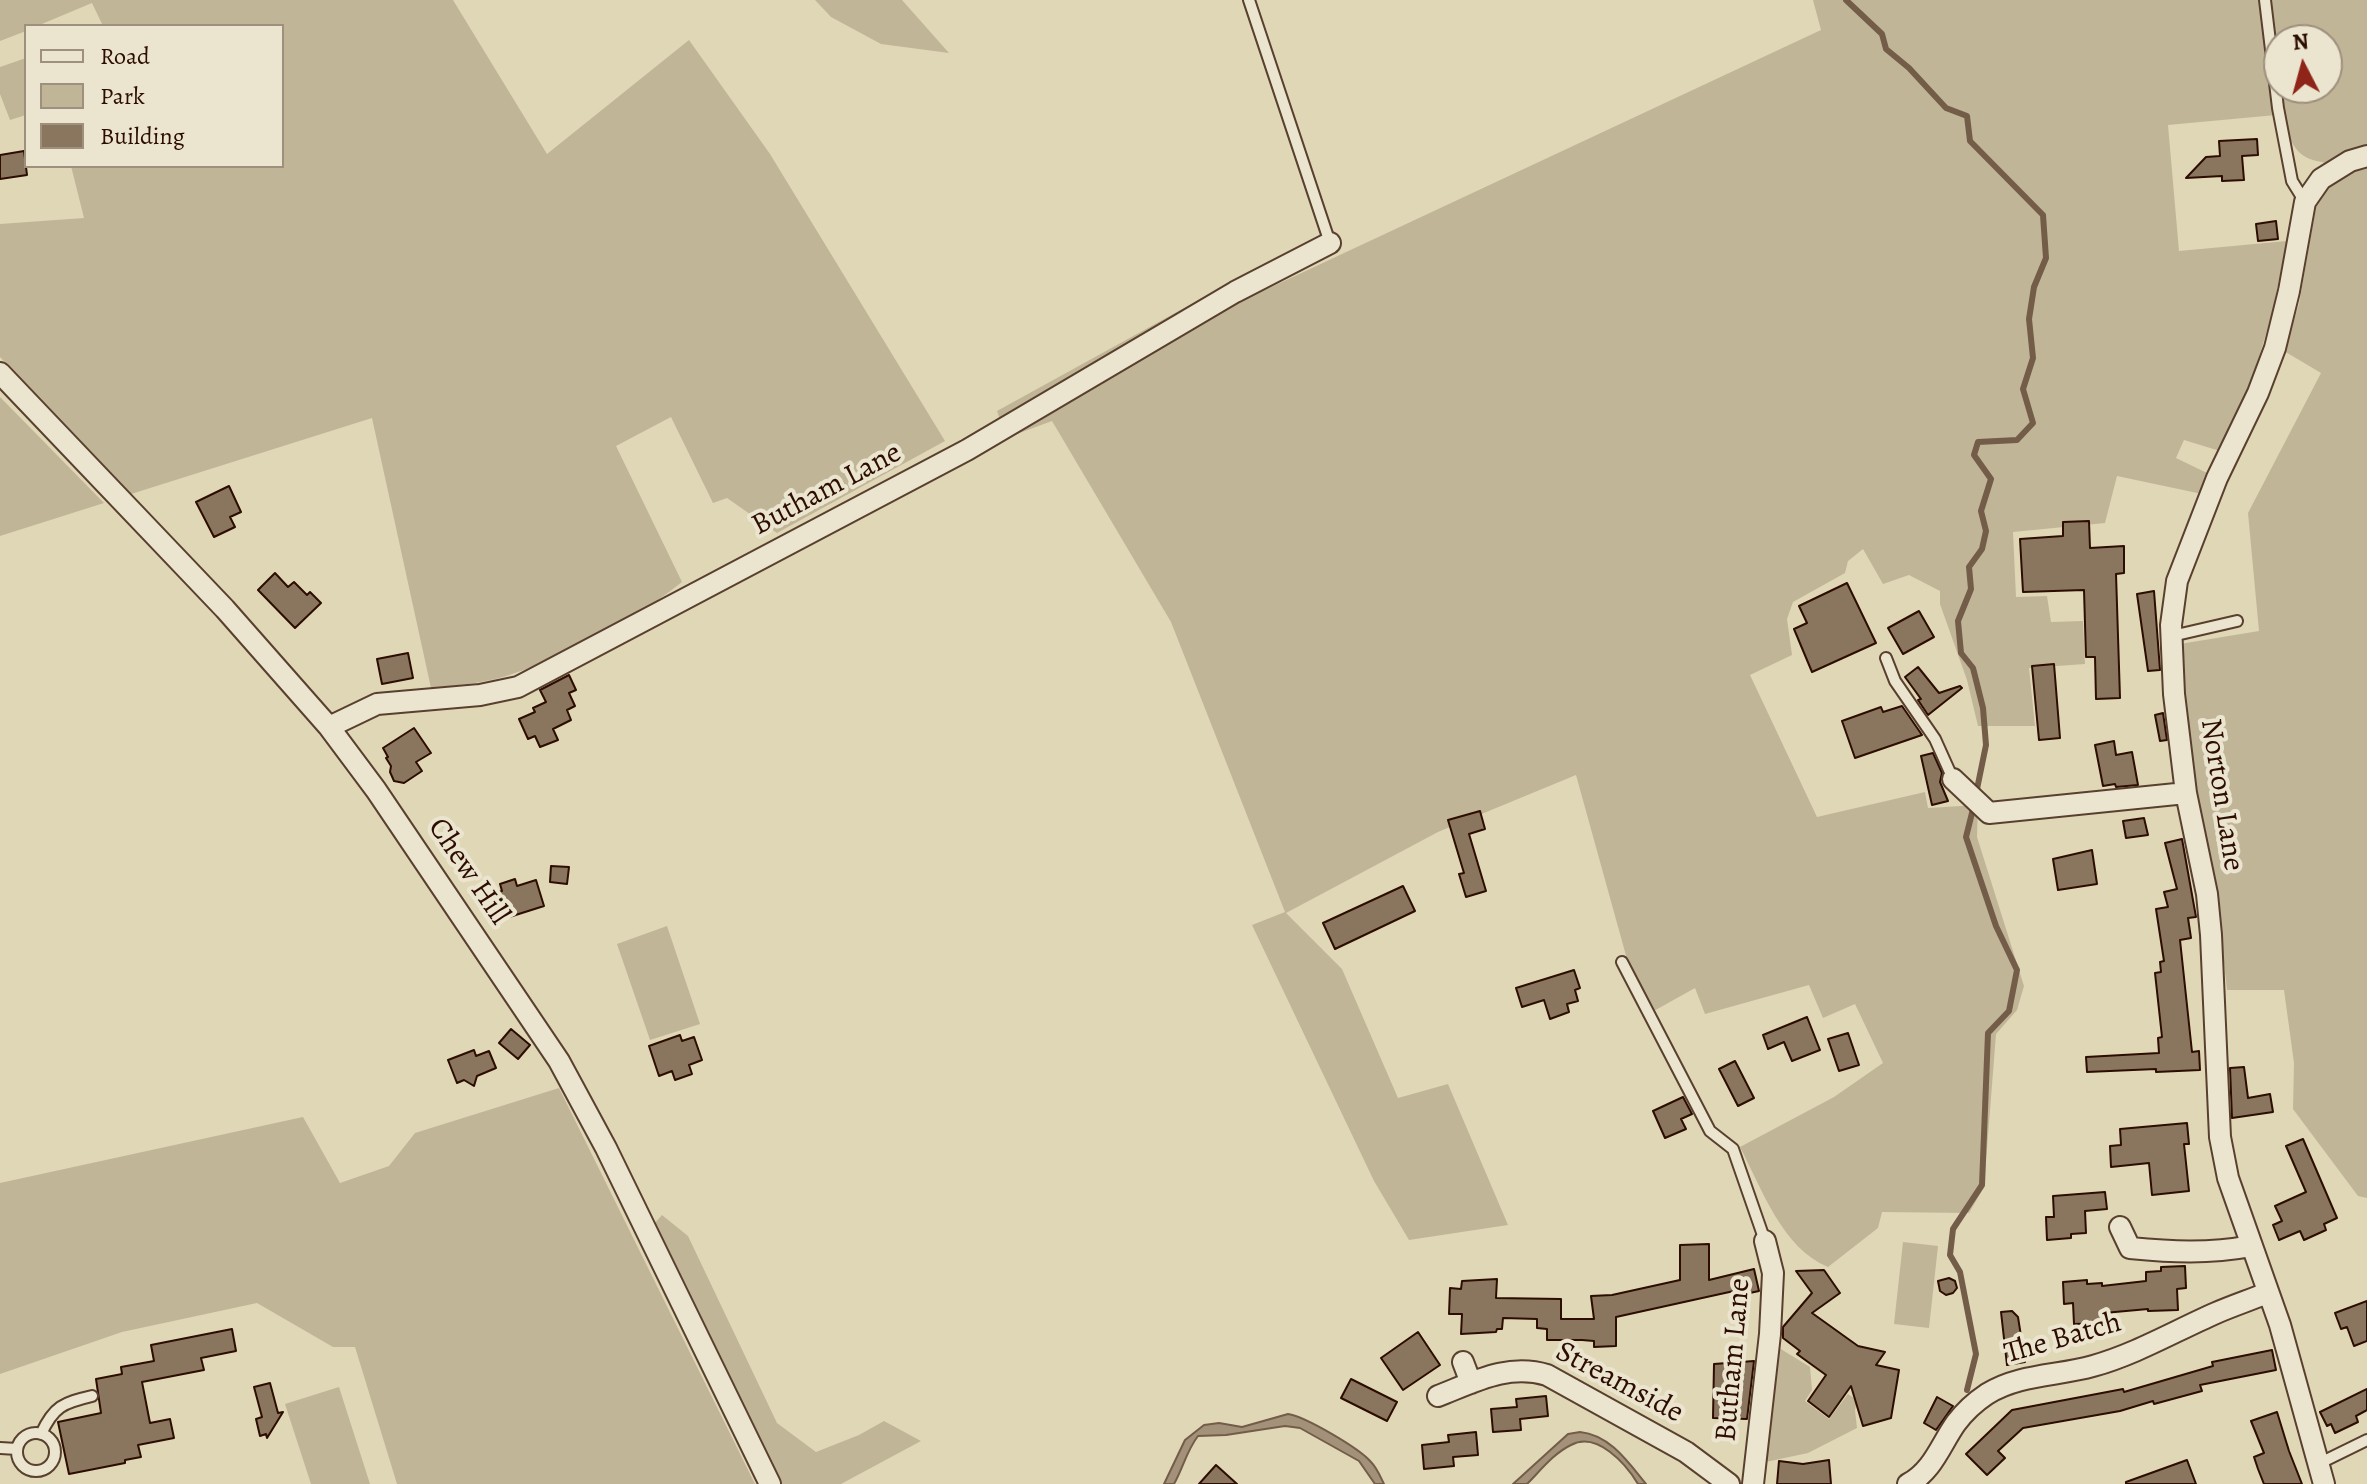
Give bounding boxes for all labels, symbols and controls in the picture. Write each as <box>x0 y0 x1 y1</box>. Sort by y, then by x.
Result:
legend <box>24 24 284 168</box>
north arrow <box>2263 24 2343 104</box>
text: N <box>2291 26 2310 58</box>
text: Road <box>100 40 150 72</box>
text: Park <box>100 80 145 112</box>
text: Building <box>100 120 185 152</box>
street label: Butham Lane <box>746 436 908 544</box>
street label: Norton Lane <box>2191 716 2251 874</box>
street label: Chew Hill <box>419 812 517 932</box>
street label: Butham Lane <box>1709 1277 1759 1443</box>
street label: The Batch <box>2001 1305 2125 1373</box>
street label: Streamside <box>1549 1334 1689 1432</box>

